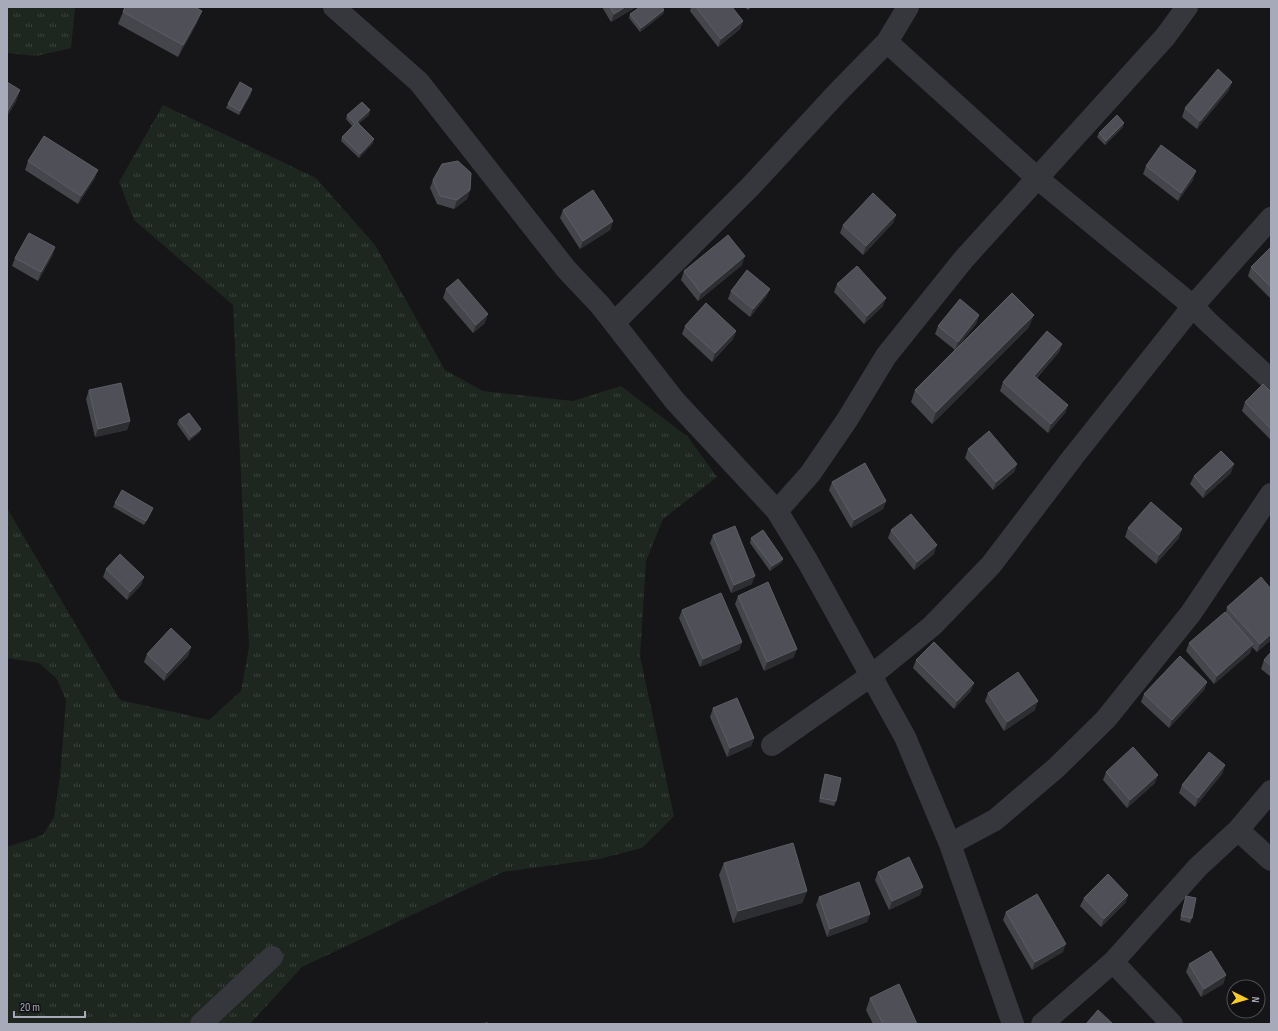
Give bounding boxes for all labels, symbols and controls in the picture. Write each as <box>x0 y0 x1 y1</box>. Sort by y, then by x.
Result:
north arrow <box>1226 979 1266 1019</box>
scale bar <box>14 993 85 1019</box>
text: N <box>1249 996 1262 1003</box>
text: 20 m <box>20 1000 40 1015</box>

